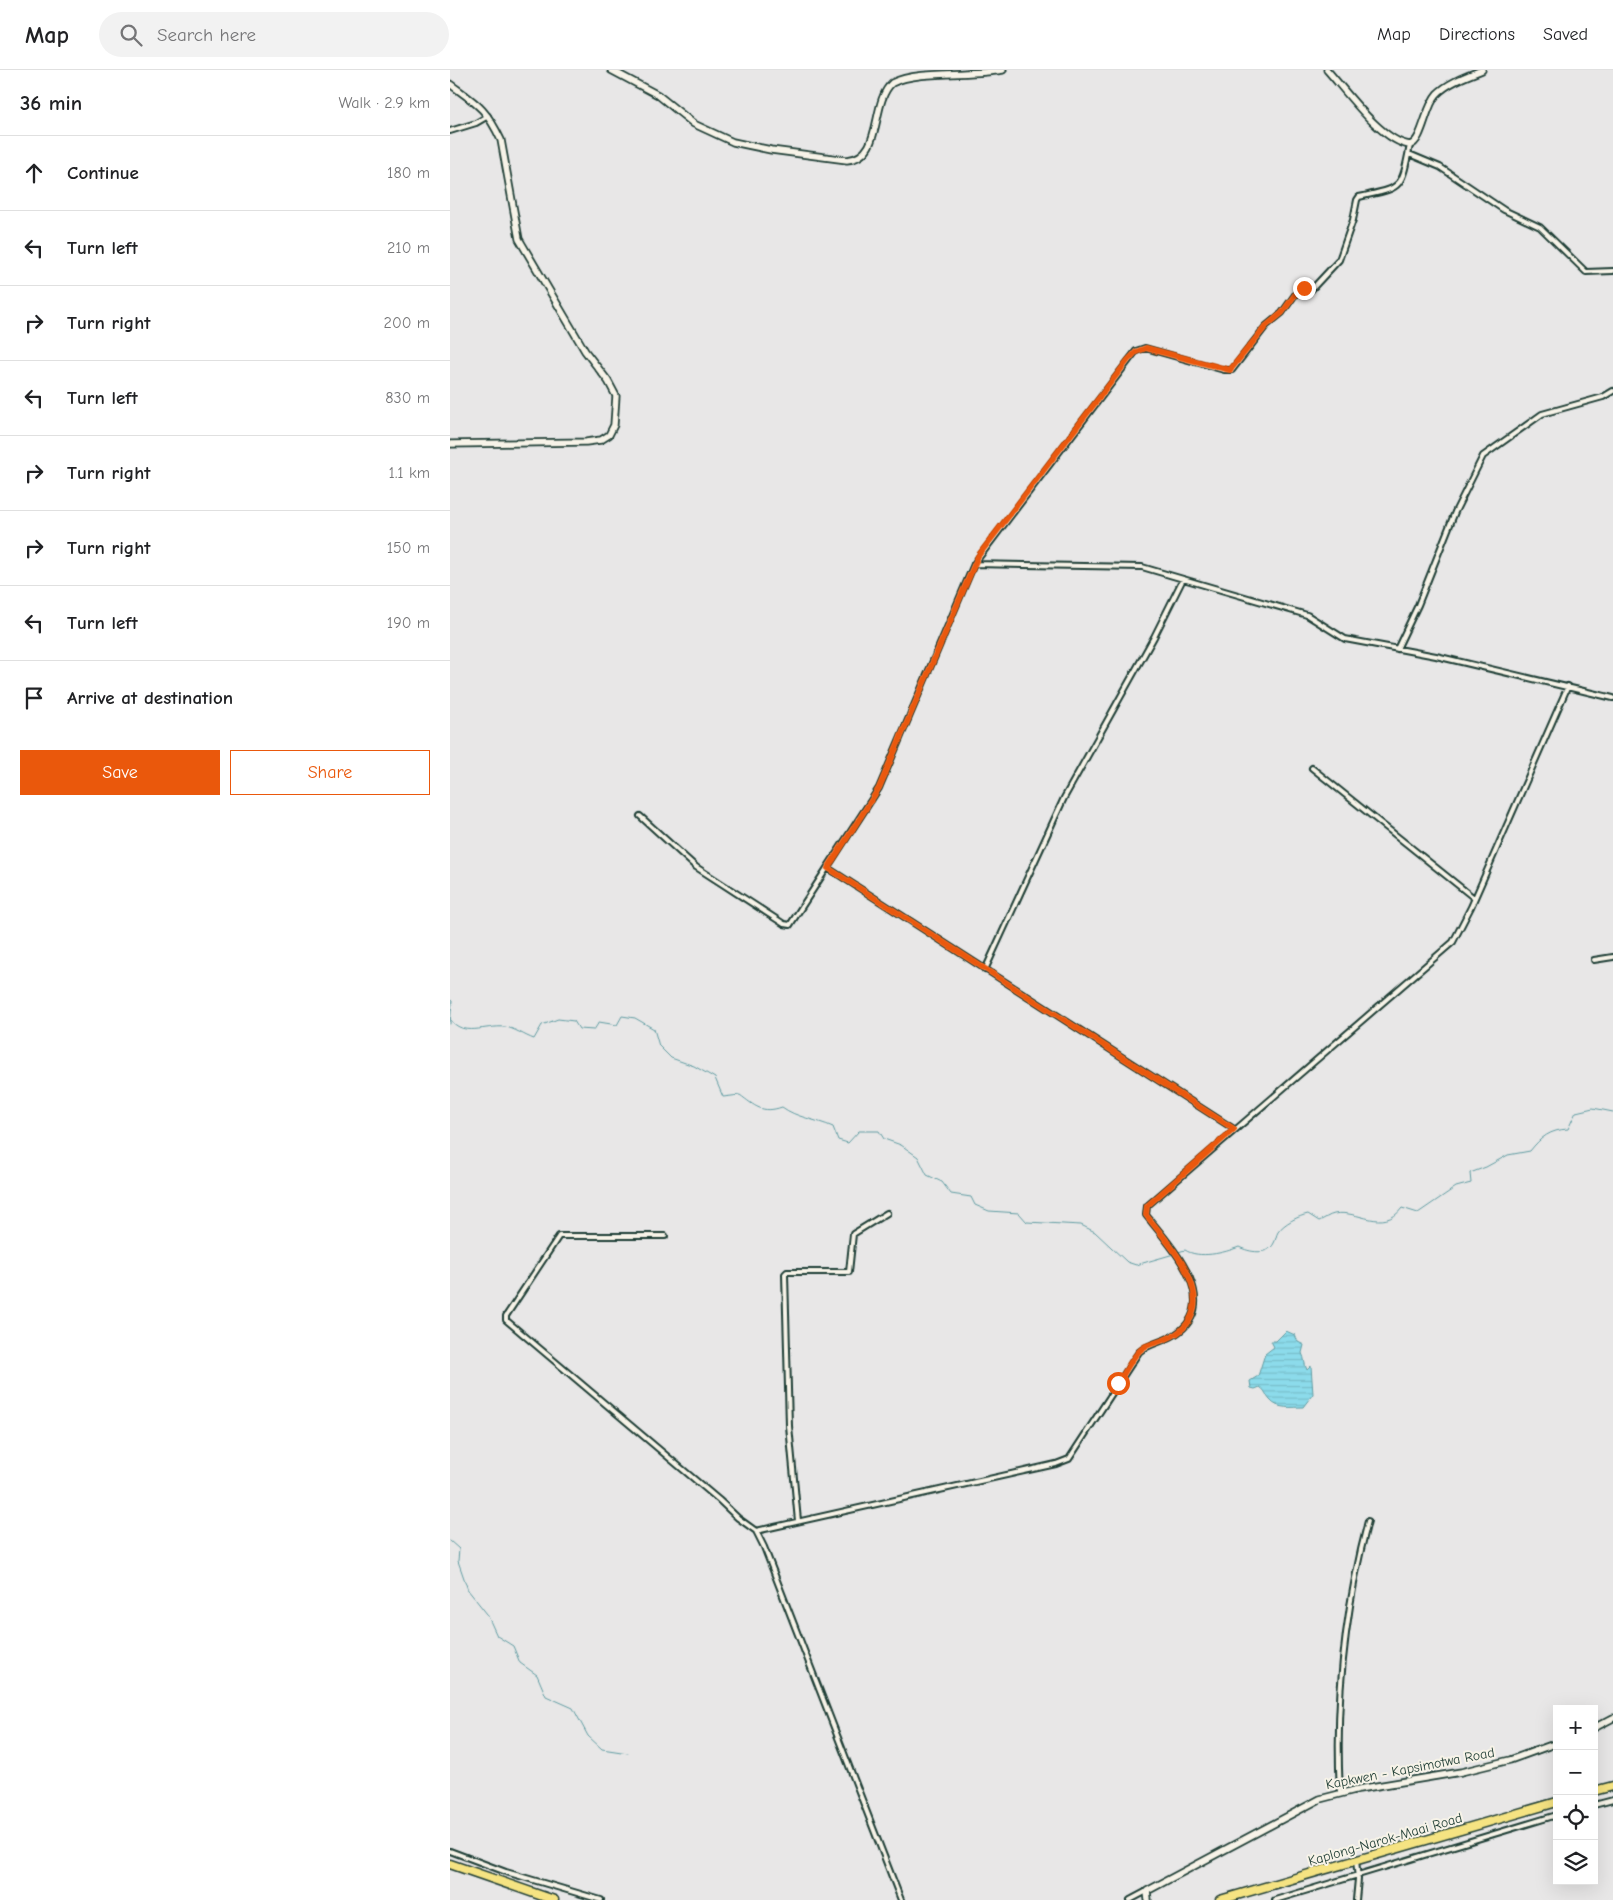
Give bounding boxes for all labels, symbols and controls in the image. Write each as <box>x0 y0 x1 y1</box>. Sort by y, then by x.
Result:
search box <box>99 12 449 57</box>
text: Map <box>25 21 69 49</box>
icon: search <box>117 21 145 49</box>
text: Search here <box>157 24 256 46</box>
text: Map <box>1377 24 1411 45</box>
text: Directions <box>1439 24 1515 45</box>
text: Saved <box>1543 24 1588 45</box>
text: 36 min <box>20 91 82 115</box>
text: Walk · 2.9 km <box>339 94 430 112</box>
icon: ahead <box>20 159 48 187</box>
text: Continue <box>67 162 139 184</box>
text: 180 m <box>387 164 430 182</box>
icon: left <box>20 234 48 262</box>
text: Turn left <box>67 237 138 259</box>
text: 210 m <box>387 239 430 257</box>
route end <box>1293 277 1316 300</box>
icon: right <box>20 309 48 337</box>
text: Turn right <box>67 312 151 334</box>
text: 200 m <box>384 314 430 332</box>
icon: left <box>20 384 48 412</box>
text: Turn left <box>67 387 138 409</box>
text: 830 m <box>385 389 430 407</box>
icon: right <box>20 459 48 487</box>
text: Turn right <box>67 462 151 484</box>
text: 1.1 km <box>389 464 430 482</box>
icon: right <box>20 534 48 562</box>
text: Turn right <box>67 537 151 559</box>
text: 150 m <box>387 539 430 557</box>
icon: left <box>20 609 48 637</box>
text: Turn left <box>67 612 138 634</box>
text: 190 m <box>387 614 430 632</box>
icon: arrive <box>20 684 48 712</box>
text: Arrive at destination <box>67 687 233 709</box>
button: Save <box>20 750 220 795</box>
button: Share <box>230 750 430 795</box>
route start <box>1107 1372 1130 1395</box>
map controls <box>1553 1705 1598 1885</box>
button: + <box>1553 1705 1598 1750</box>
street label: Kapkwen - Kapsimotwa Road <box>1324 1744 1496 1793</box>
button: − <box>1553 1750 1598 1795</box>
button: locate <box>1553 1795 1598 1840</box>
street label: Kaplong-Narok-Maai Road <box>1306 1809 1464 1870</box>
button: layers <box>1553 1840 1598 1885</box>

